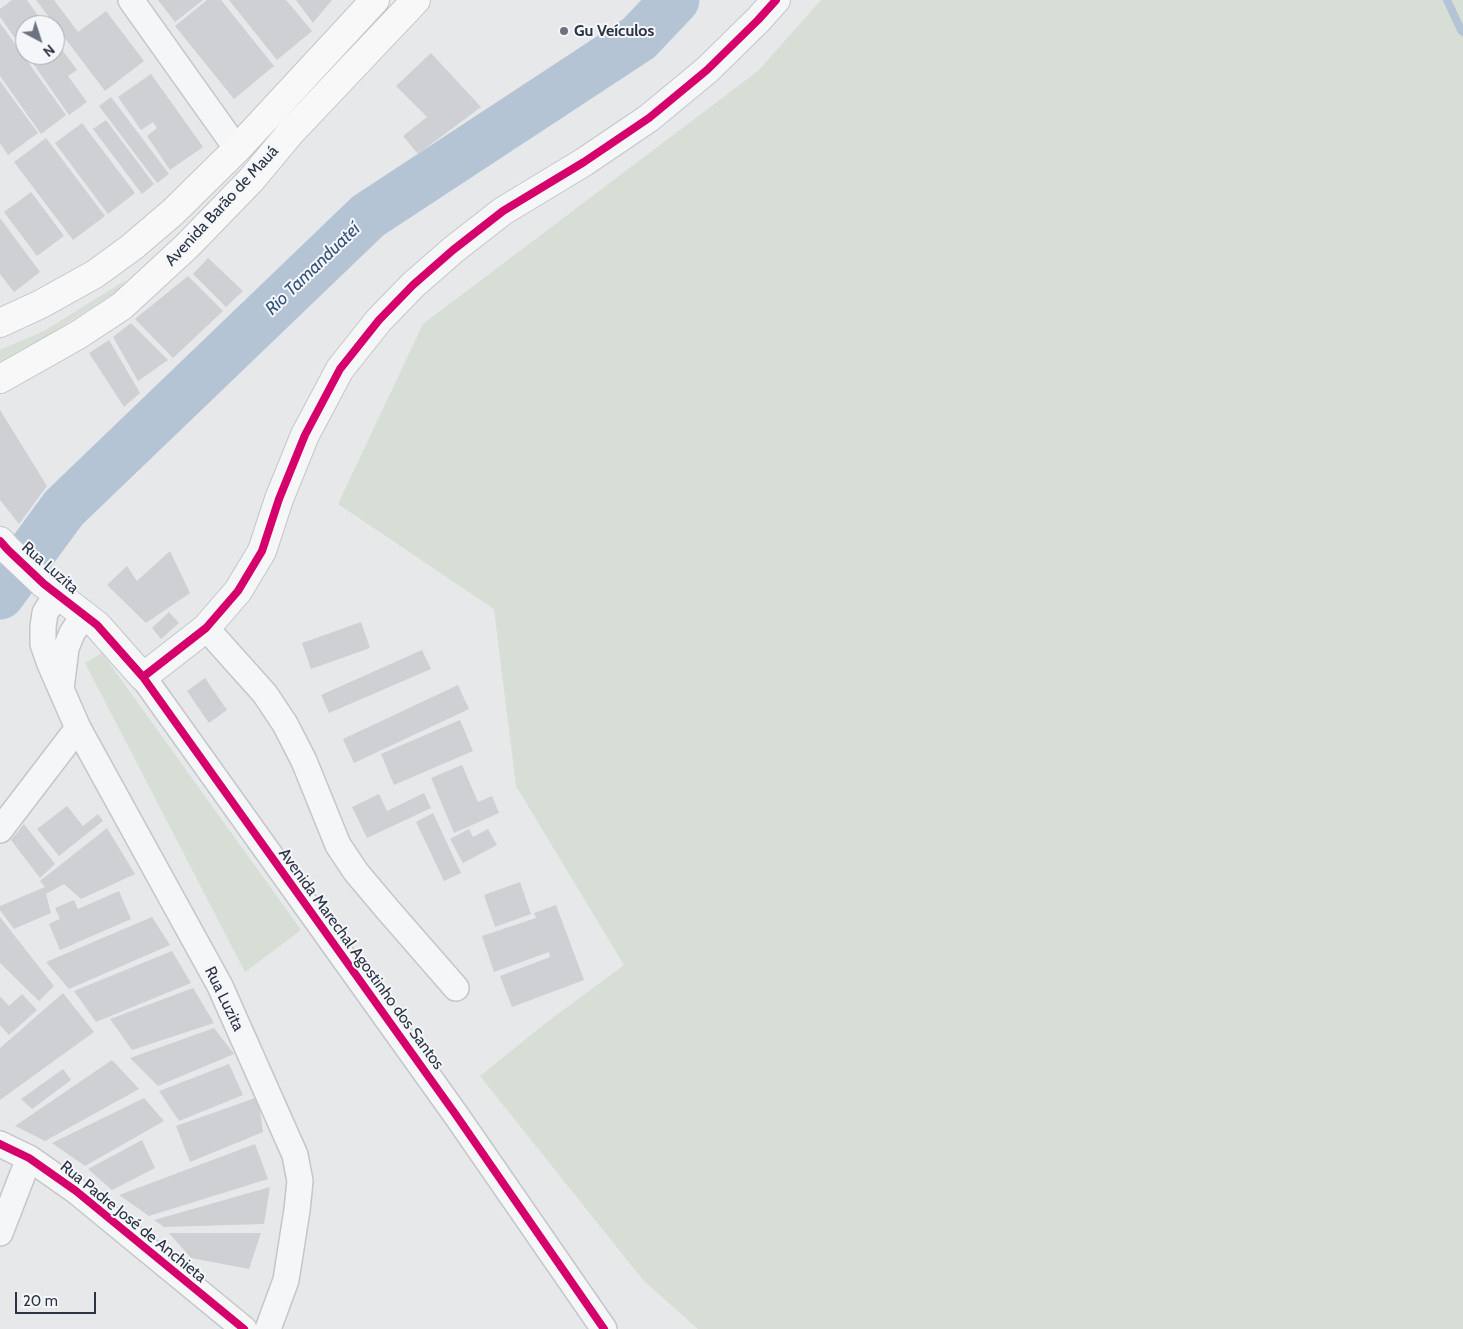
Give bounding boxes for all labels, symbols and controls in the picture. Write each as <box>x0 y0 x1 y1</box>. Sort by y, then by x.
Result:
north arrow <box>15 15 65 65</box>
place label: Gu Veículos <box>574 21 654 41</box>
marker: Gu Veículos <box>558 25 570 37</box>
text: N <box>39 41 59 61</box>
street label: Avenida Barão de Mauá <box>161 142 283 270</box>
water label: Rio Tamanduateí <box>261 218 365 320</box>
street label: Rua Luzita <box>18 538 82 598</box>
street label: Avenida Marechal Agostinho dos Santos <box>274 845 448 1073</box>
street label: Rua Luzita <box>200 964 248 1034</box>
street label: Rua Padre José de Anchieta <box>56 1157 210 1287</box>
scale bar <box>18 1282 99 1314</box>
text: 20 m <box>23 1292 58 1310</box>

